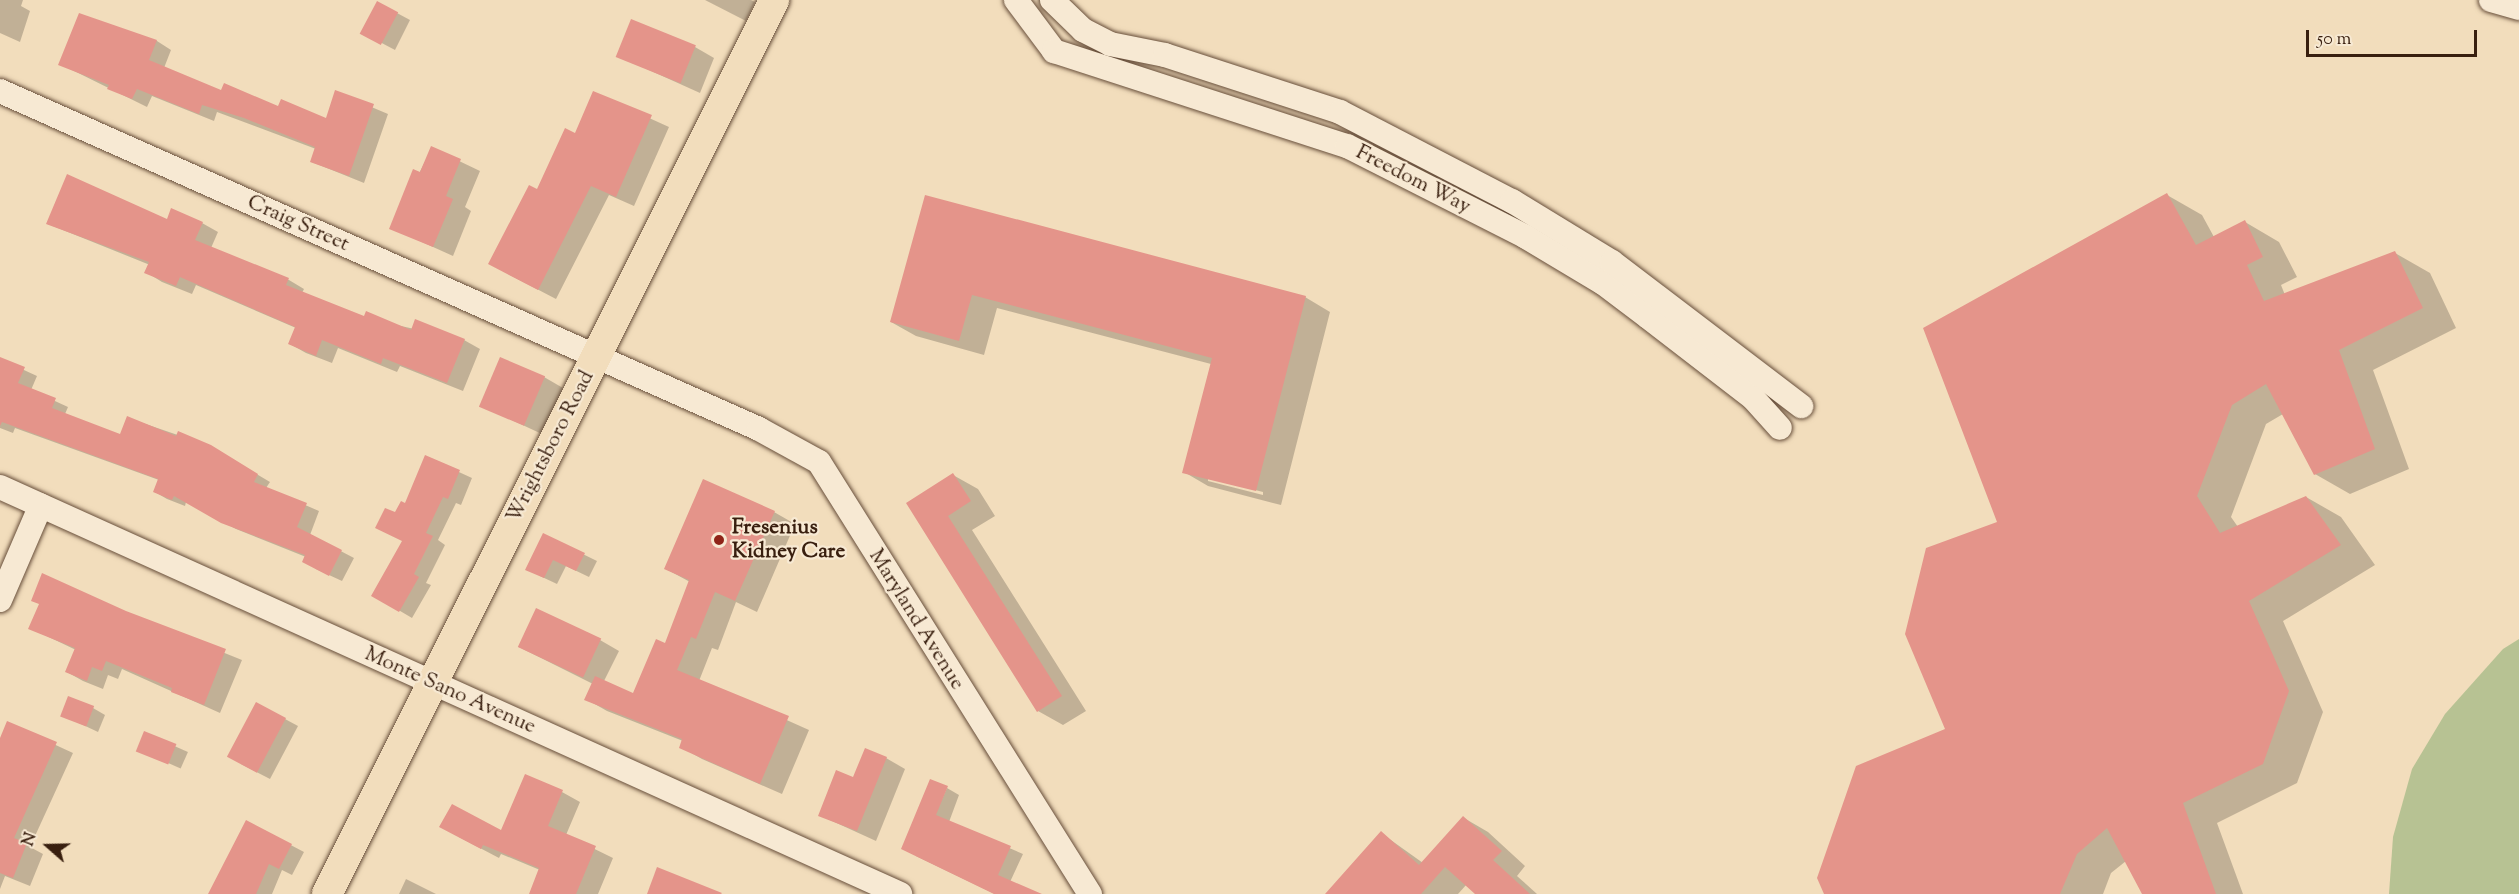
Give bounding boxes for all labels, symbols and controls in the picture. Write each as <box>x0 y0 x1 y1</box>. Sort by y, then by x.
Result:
scale bar <box>2309 18 2480 56</box>
text: 50 m <box>2317 27 2351 53</box>
street label: Freedom Way <box>1351 140 1475 220</box>
street label: Craig Street <box>243 190 353 258</box>
street label: Wrightsboro Road <box>502 367 600 527</box>
place label: Fresenius Kidney Care <box>732 515 845 565</box>
marker: Fresenius Kidney Care <box>710 531 728 549</box>
street label: Maryland Avenue <box>863 545 969 695</box>
street label: Monte Sano Avenue <box>361 642 539 740</box>
north arrow <box>18 816 78 876</box>
text: N <box>18 830 44 850</box>

